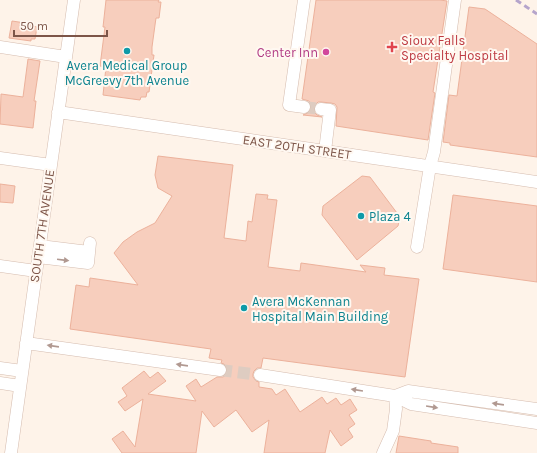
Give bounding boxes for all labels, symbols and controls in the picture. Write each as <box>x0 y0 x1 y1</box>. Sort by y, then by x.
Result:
scale bar <box>14 12 107 38</box>
text: 50 m <box>20 19 48 33</box>
place label: Sioux Falls Specialty Hospital <box>401 33 508 63</box>
marker: Sioux Falls Specialty Hospital <box>386 41 398 53</box>
place label: Center Inn <box>257 45 318 60</box>
marker: Avera Medical Group McGreevy 7th Avenue <box>122 46 132 56</box>
marker: Center Inn <box>321 47 331 57</box>
place label: Avera Medical Group McGreevy 7th Avenue <box>65 58 190 88</box>
street label: EAST 20TH STREET <box>242 132 353 162</box>
street label: SOUTH 7TH AVENUE <box>27 169 57 283</box>
place label: Plaza 4 <box>369 209 411 224</box>
marker: Plaza 4 <box>356 211 366 221</box>
one-way arrow <box>57 257 69 263</box>
place label: Avera McKennan Hospital Main Building <box>252 294 389 324</box>
marker: Avera McKennan Hospital Main Building <box>239 303 249 313</box>
one-way arrow <box>47 343 59 350</box>
one-way arrow <box>176 362 188 368</box>
one-way arrow <box>351 387 363 393</box>
one-way arrow <box>492 401 504 407</box>
one-way arrow <box>426 404 438 410</box>

